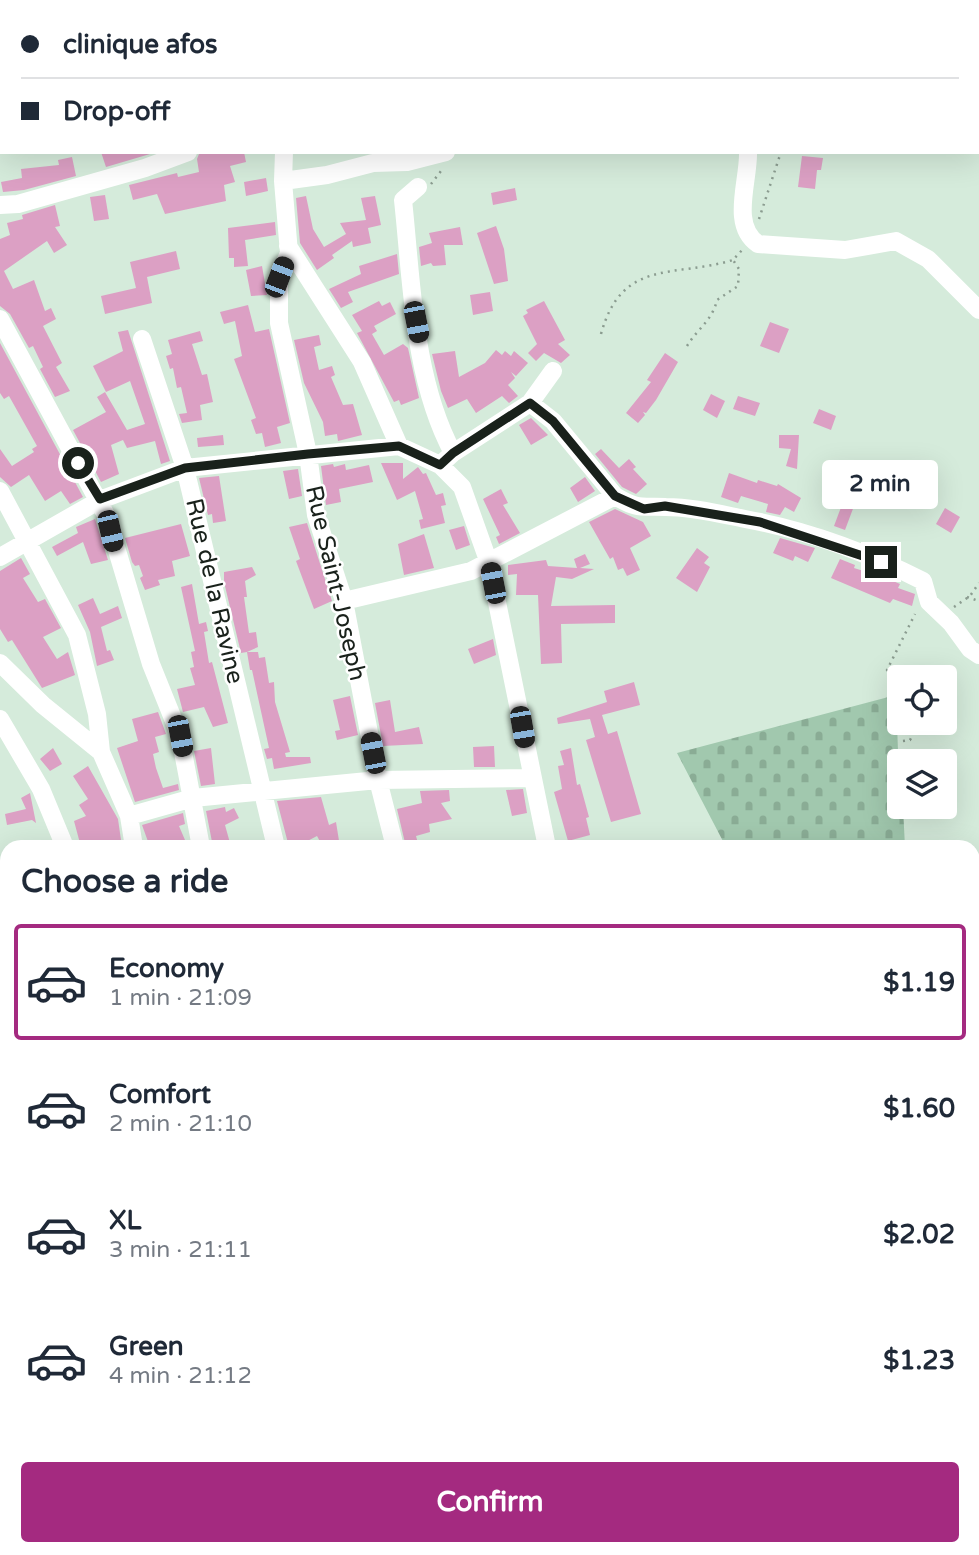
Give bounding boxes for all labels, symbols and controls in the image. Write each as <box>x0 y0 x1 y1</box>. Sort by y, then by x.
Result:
text: clinique afos <box>63 29 218 60</box>
text: Drop-off <box>63 96 170 127</box>
car <box>262 254 297 300</box>
car <box>402 299 431 345</box>
route start <box>62 447 94 479</box>
callout: 2 min <box>823 461 939 510</box>
text: 2 min <box>849 470 911 498</box>
street label: Rue Saint-Joseph <box>299 483 372 684</box>
street label: Rue de la Ravine <box>179 496 250 687</box>
car <box>96 508 125 554</box>
route end <box>865 546 897 578</box>
car <box>479 560 508 606</box>
map controls <box>887 665 957 819</box>
button: locate <box>887 665 957 735</box>
car <box>509 704 536 750</box>
car <box>166 713 195 759</box>
car <box>359 730 388 776</box>
button: layers <box>887 749 957 819</box>
text: Choose a ride <box>21 863 228 901</box>
icon: car <box>25 951 88 1014</box>
text: Economy <box>109 953 224 984</box>
text: $1.19 <box>883 967 955 998</box>
text: 1 min · 21:09 <box>109 984 252 1012</box>
icon: car <box>25 1077 88 1140</box>
text: Comfort <box>109 1079 211 1110</box>
text: $1.60 <box>883 1093 955 1124</box>
text: 2 min · 21:10 <box>109 1110 252 1138</box>
icon: car <box>25 1203 88 1266</box>
text: XL <box>109 1205 141 1236</box>
text: $2.02 <box>883 1219 955 1250</box>
text: 3 min · 21:11 <box>109 1236 252 1264</box>
icon: car <box>25 1329 88 1392</box>
text: Green <box>109 1331 184 1362</box>
text: $1.23 <box>883 1345 955 1376</box>
text: 4 min · 21:12 <box>109 1362 252 1390</box>
button: Confirm <box>21 1462 959 1542</box>

